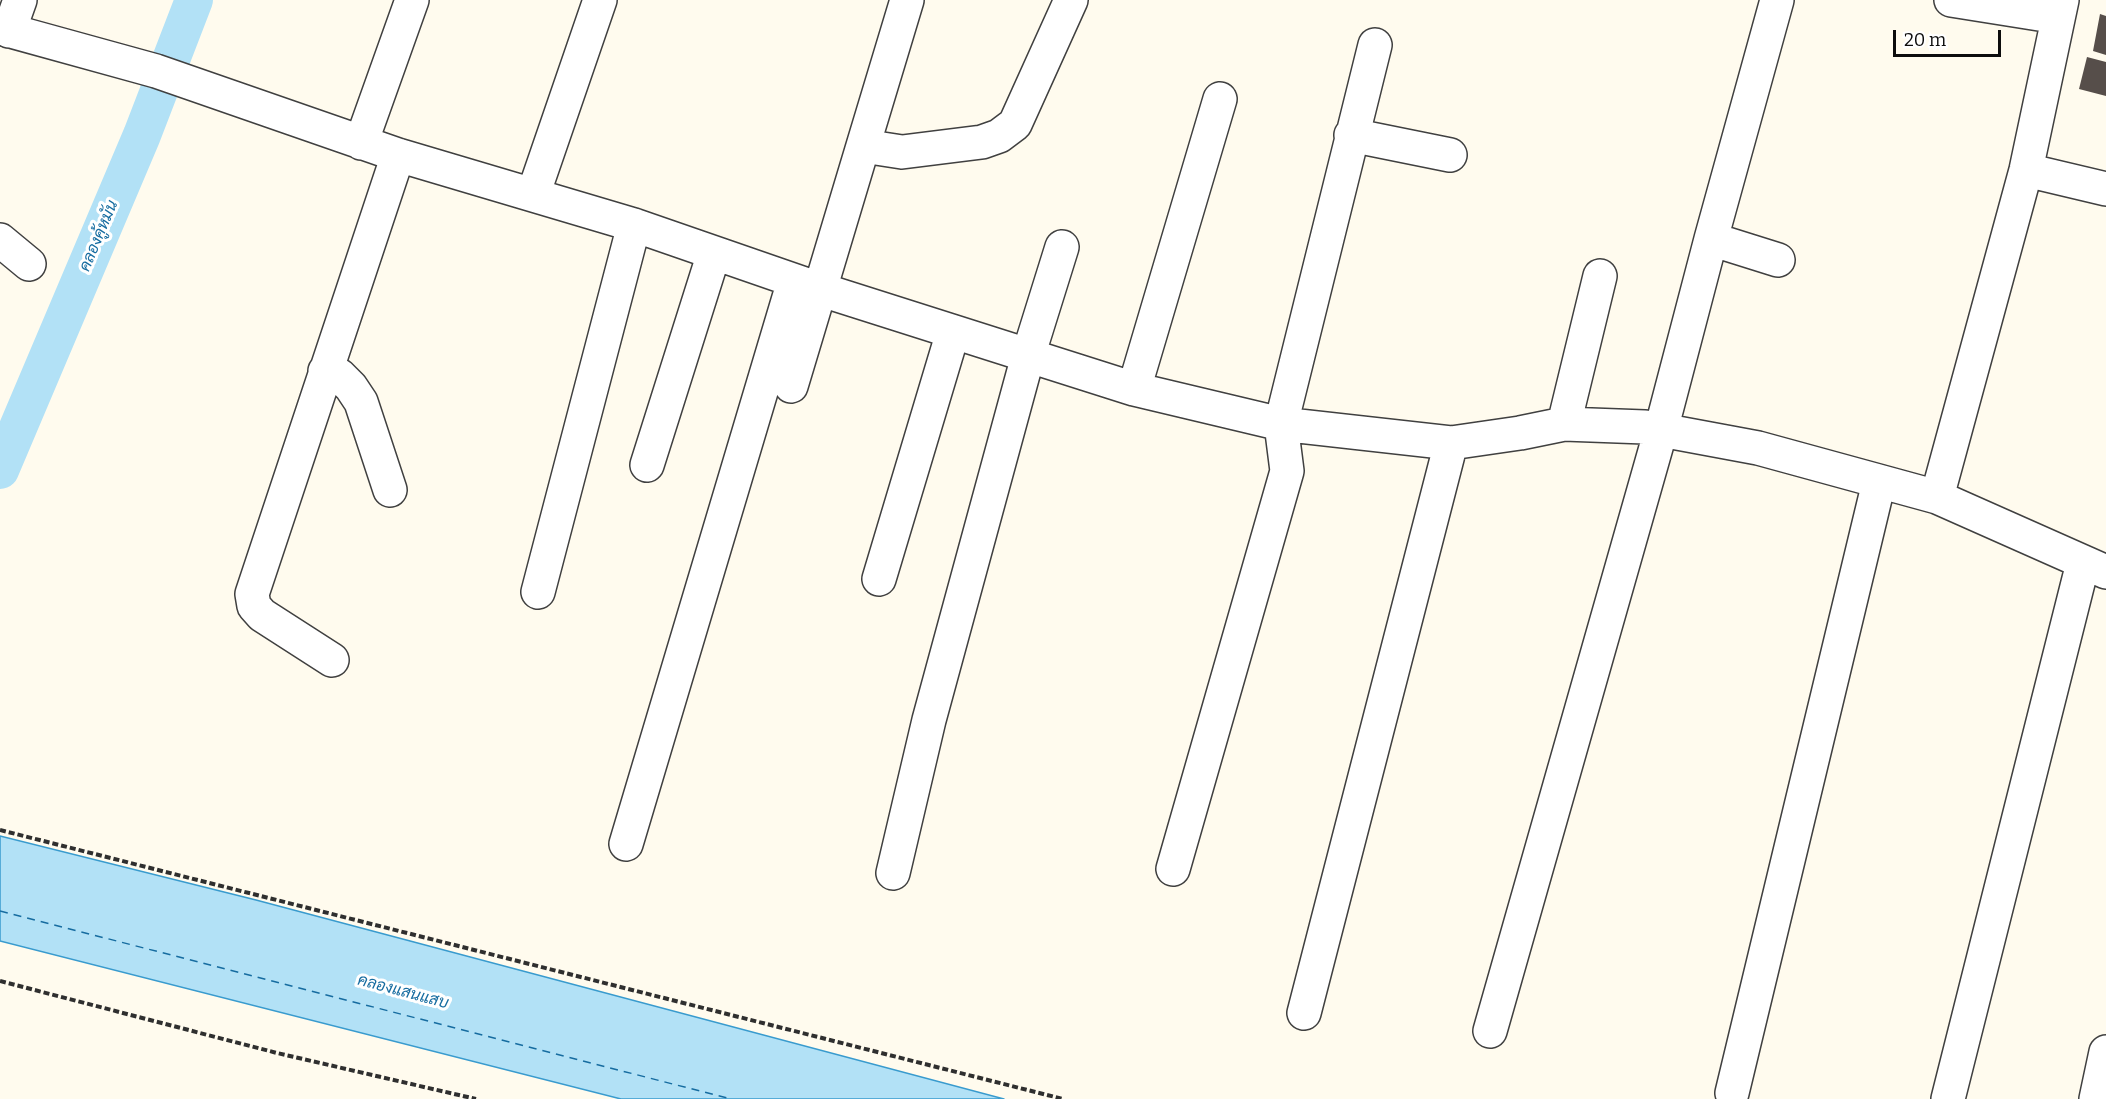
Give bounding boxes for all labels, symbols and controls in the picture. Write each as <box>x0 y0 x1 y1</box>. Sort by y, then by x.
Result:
scale bar <box>1896 18 2004 56</box>
text: 20 m <box>1904 29 1946 51</box>
water label: คลองคู้หมัน <box>75 198 123 274</box>
water label: คลองแสนแสบ <box>356 971 450 1013</box>

